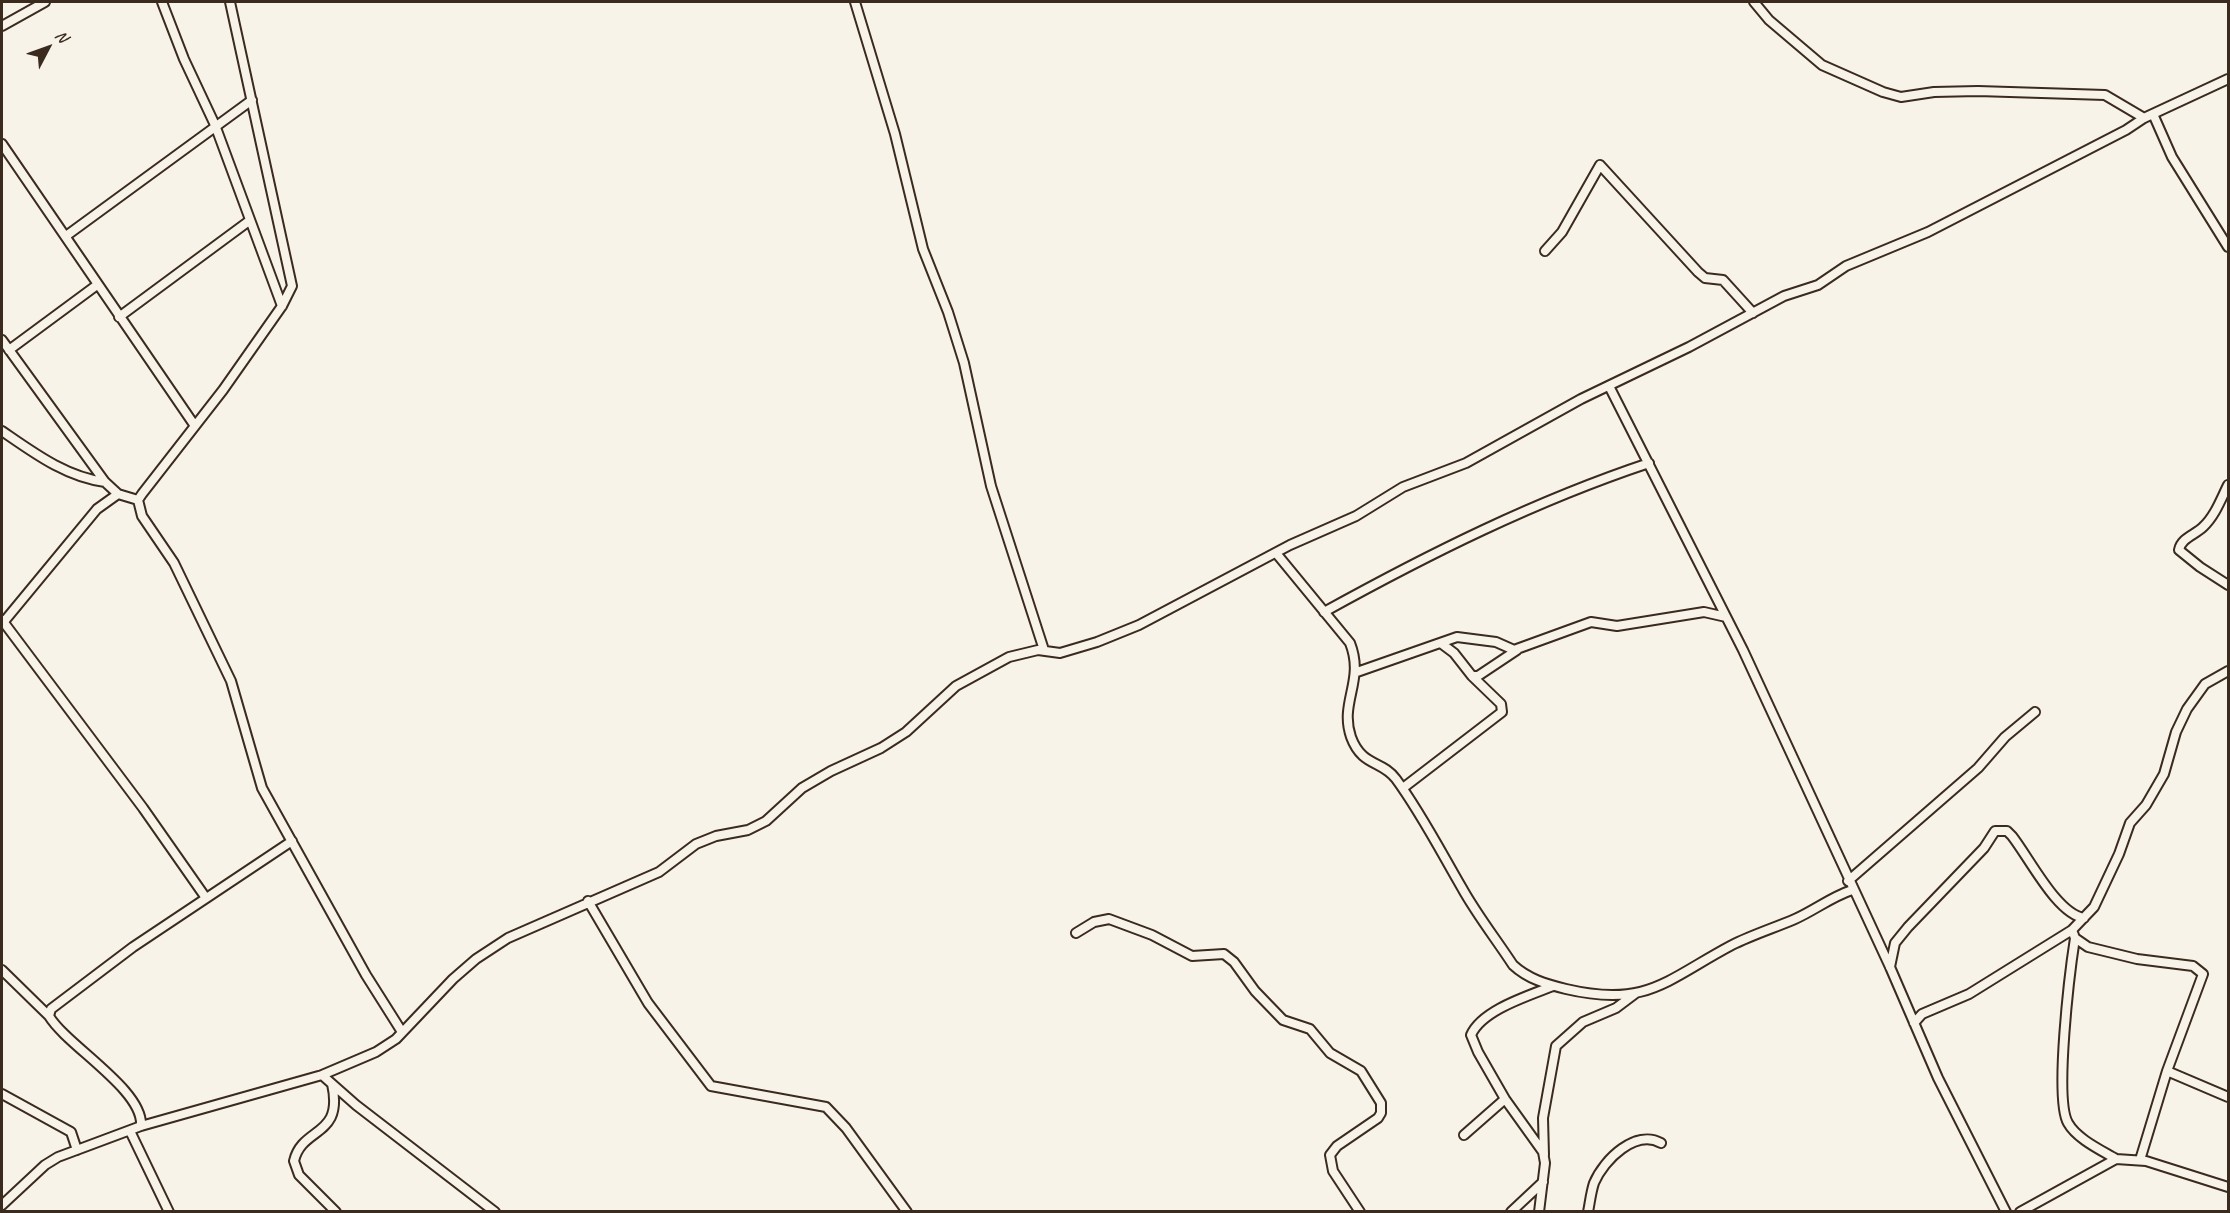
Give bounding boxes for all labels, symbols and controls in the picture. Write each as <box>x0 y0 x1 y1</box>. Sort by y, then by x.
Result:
north arrow <box>18 18 78 78</box>
text: N <box>51 26 72 46</box>

